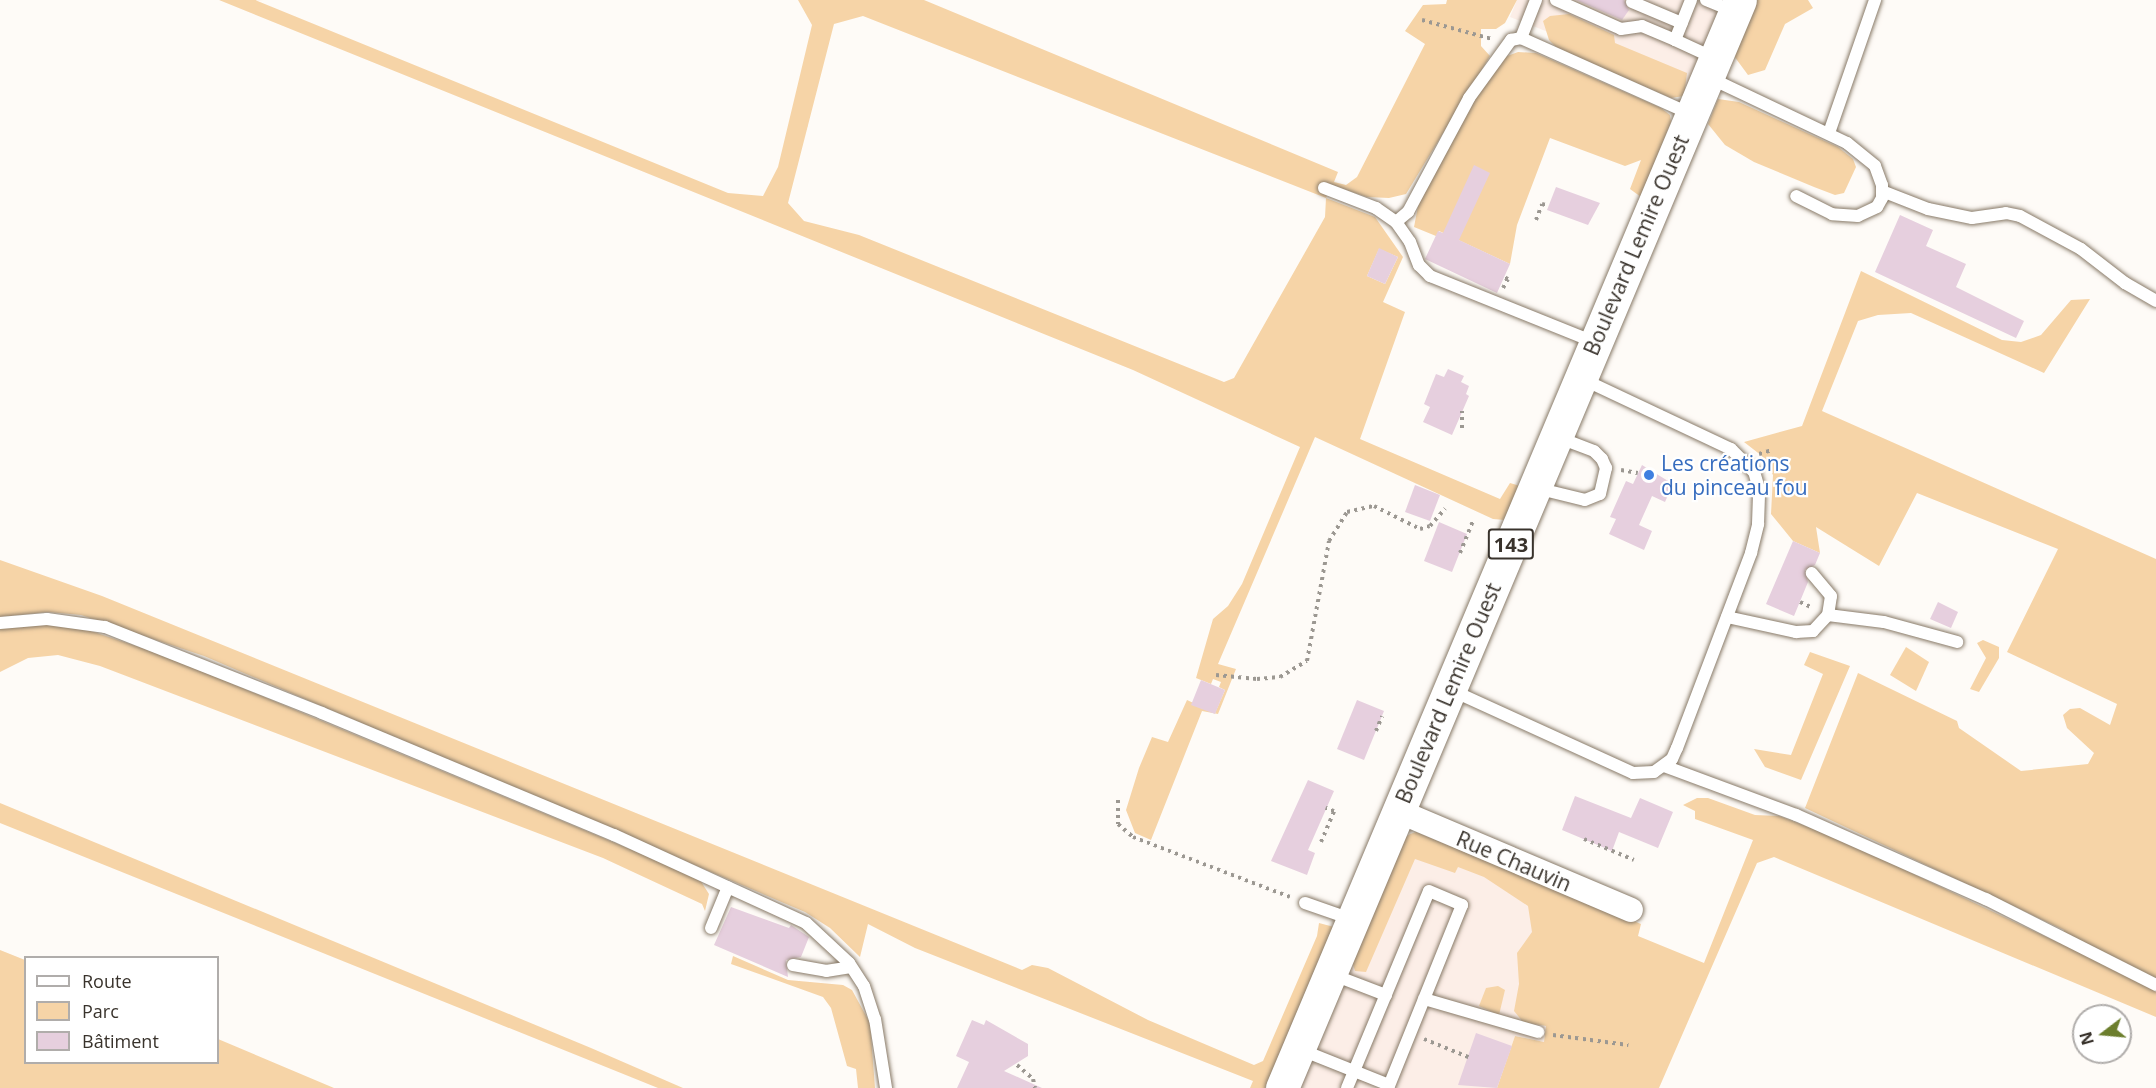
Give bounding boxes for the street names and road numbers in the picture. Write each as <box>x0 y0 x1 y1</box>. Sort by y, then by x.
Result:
street label: Boulevard Lemire Ouest <box>1578 131 1694 359</box>
road number: 143 <box>1487 527 1535 561</box>
street label: Boulevard Lemire Ouest <box>1390 579 1506 807</box>
street label: Rue Chauvin <box>1453 825 1575 897</box>

